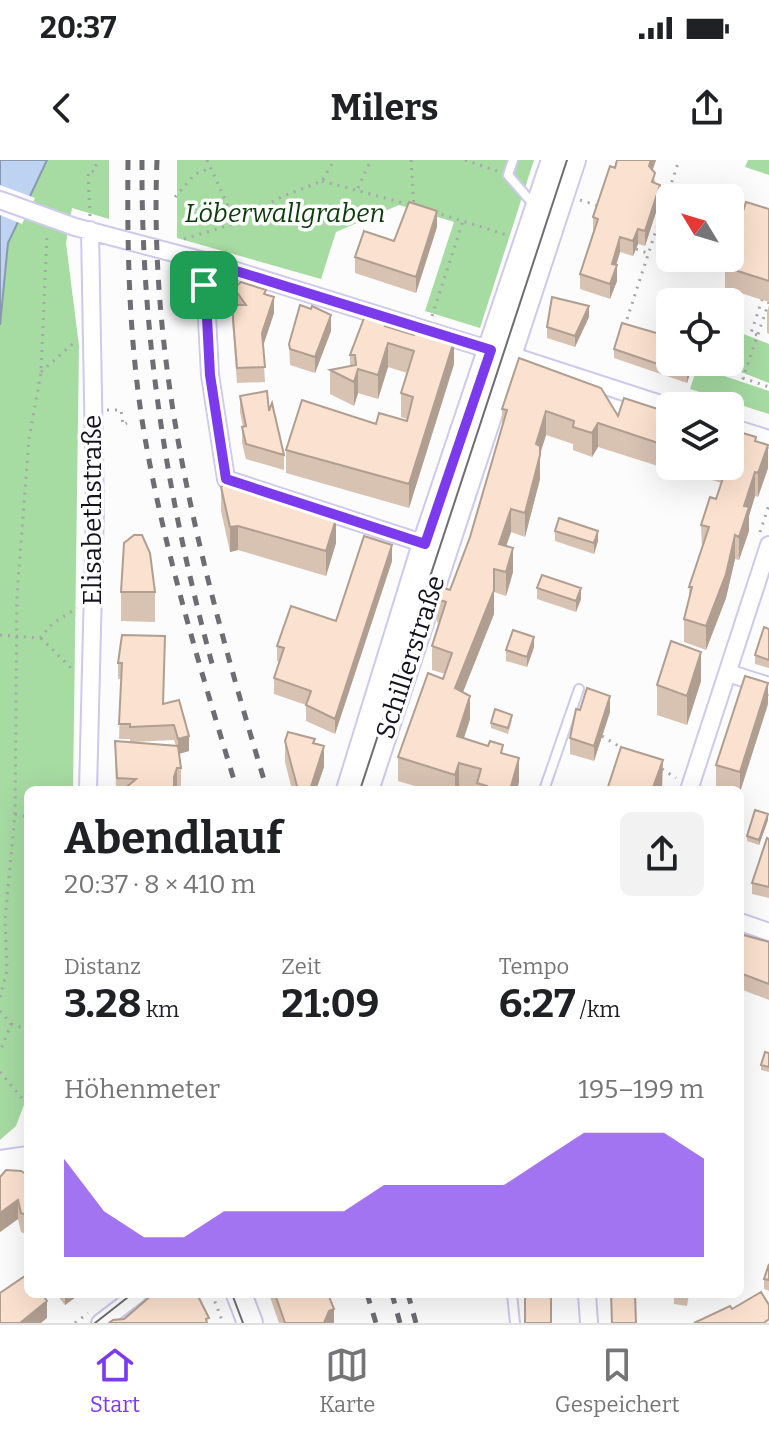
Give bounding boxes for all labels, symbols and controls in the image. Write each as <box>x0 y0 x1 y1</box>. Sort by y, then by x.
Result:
text: 20:37 <box>40 10 116 46</box>
icon: back <box>40 86 84 130</box>
text: Milers <box>330 86 439 130</box>
icon: share <box>685 86 729 130</box>
north arrow <box>656 184 744 272</box>
map controls <box>656 184 744 480</box>
park label: Löberwallgraben <box>185 198 385 229</box>
pin <box>170 251 238 319</box>
icon: arrive <box>182 263 226 307</box>
button: locate <box>656 288 744 376</box>
button: layers <box>656 392 744 480</box>
street label: Elisabethstraße <box>77 415 108 605</box>
street label: Schillerstraße <box>369 572 451 743</box>
text: Abendlauf <box>64 812 283 865</box>
button: share <box>620 812 704 896</box>
text: 20:37 · 8 × 410 m <box>64 869 256 900</box>
text: Distanz <box>64 953 141 980</box>
text: Zeit <box>281 953 321 980</box>
text: Tempo <box>499 953 569 980</box>
text: 3.28 <box>64 980 142 1028</box>
text: 21:09 <box>281 980 380 1028</box>
text: 6:27 <box>499 980 575 1028</box>
text: km <box>142 996 179 1023</box>
text: /km <box>575 996 620 1023</box>
text: Höhenmeter <box>64 1074 220 1105</box>
text: 195–199 m <box>578 1074 704 1105</box>
tab: Start <box>90 1343 140 1418</box>
tab: Karte <box>319 1343 375 1418</box>
tab: Gespeichert <box>555 1343 679 1418</box>

